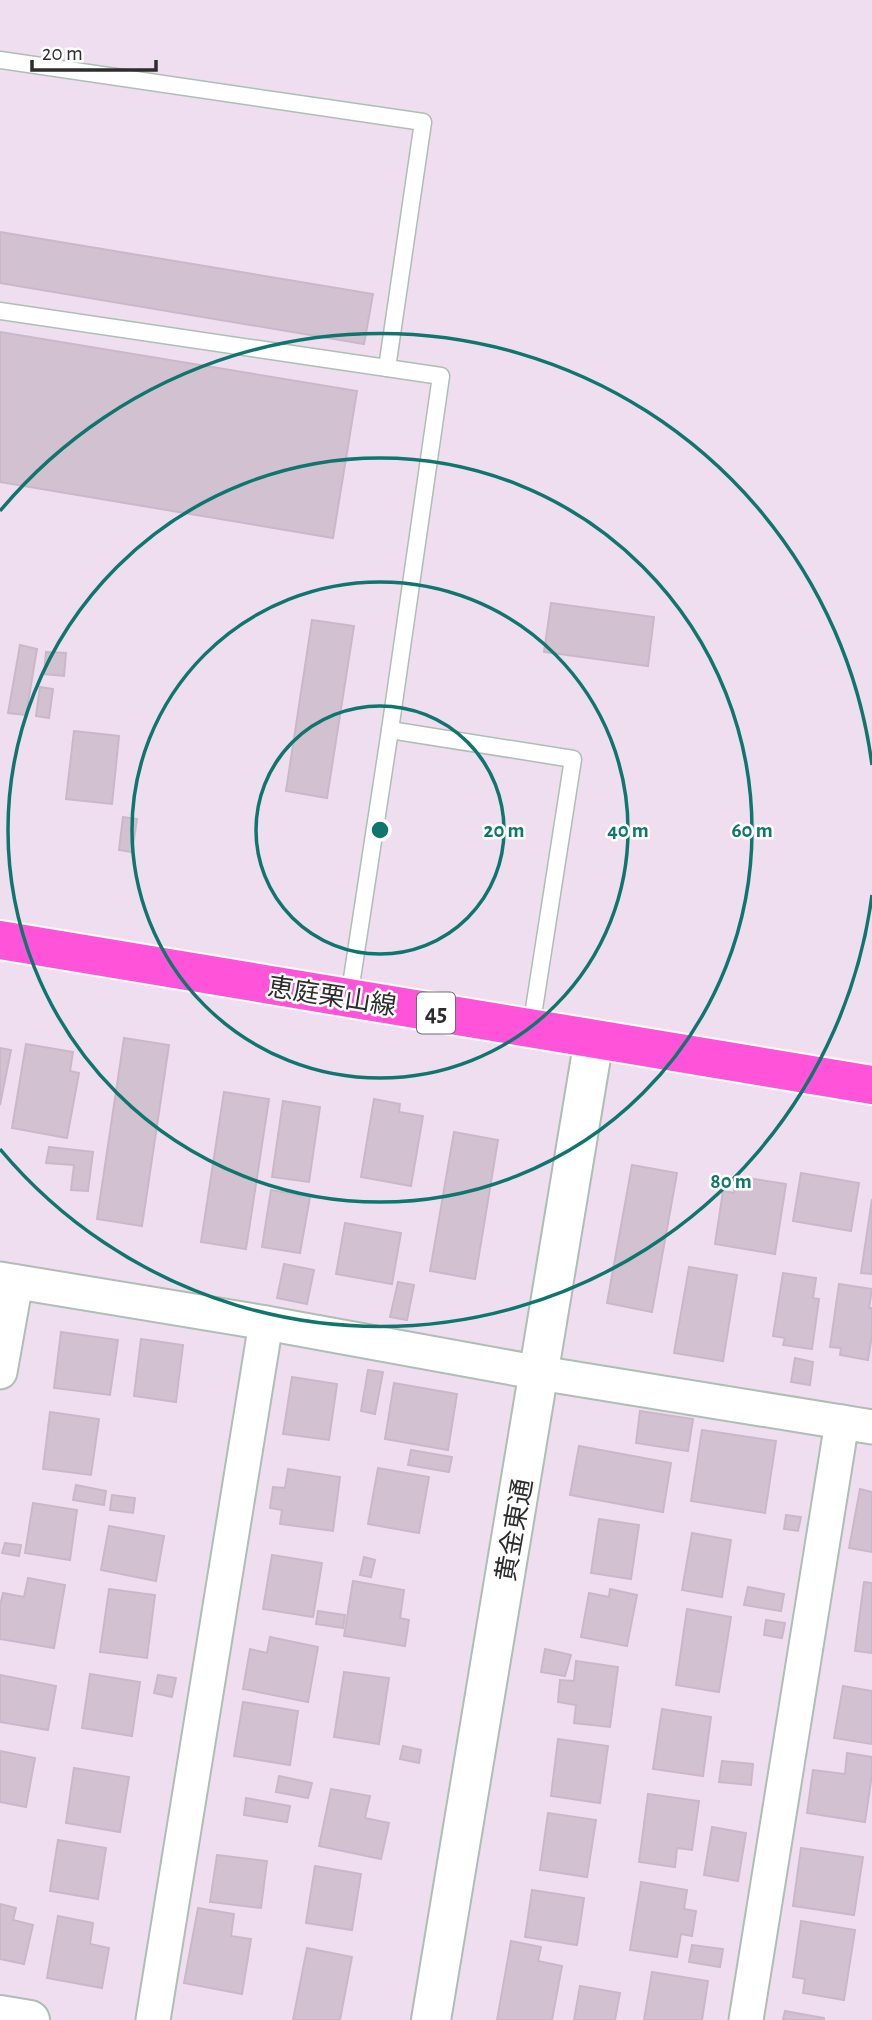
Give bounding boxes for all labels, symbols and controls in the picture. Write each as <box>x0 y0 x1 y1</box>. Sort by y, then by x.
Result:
scale bar <box>32 28 156 72</box>
text: 20 m <box>42 43 83 64</box>
centre of rings <box>368 818 392 842</box>
text: 20 m <box>484 820 524 841</box>
text: 40 m <box>607 820 649 841</box>
text: 60 m <box>731 820 773 841</box>
street label: 恵庭栗山線 <box>266 973 398 1020</box>
road number: 45 <box>417 993 455 1034</box>
text: 80 m <box>710 1171 752 1192</box>
street label: 黄金東通 <box>491 1476 537 1584</box>

